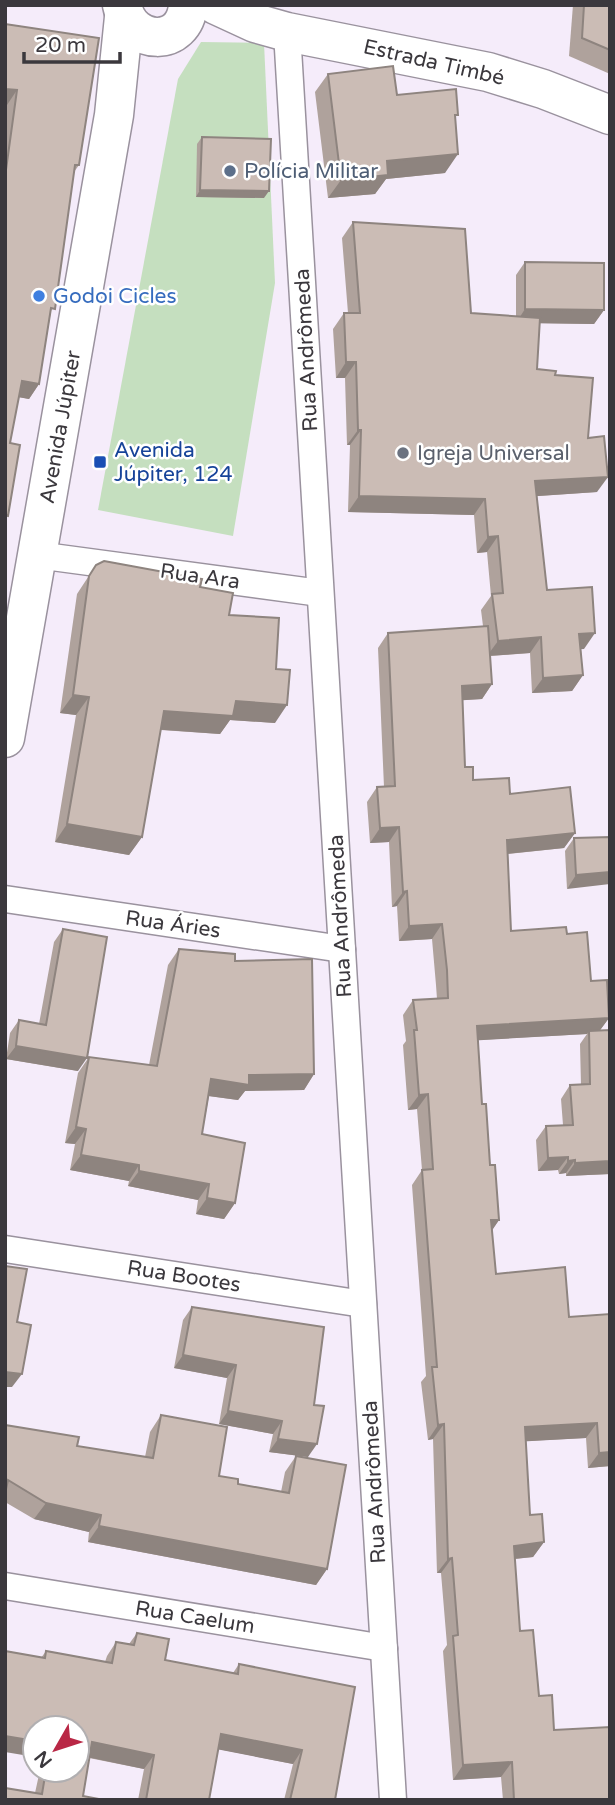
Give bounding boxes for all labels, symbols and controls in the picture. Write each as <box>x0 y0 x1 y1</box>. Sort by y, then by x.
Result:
scale bar <box>24 21 121 65</box>
text: 20 m <box>35 33 86 58</box>
street label: Estrada Timbé <box>361 34 507 91</box>
place label: Polícia Militar <box>244 159 378 184</box>
marker: Polícia Militar <box>222 163 238 179</box>
street label: Rua Andrômeda <box>290 268 323 432</box>
place label: Godoi Cicles <box>53 284 177 309</box>
marker: Godoi Cicles <box>31 288 47 304</box>
street label: Avenida Júpiter <box>35 349 86 506</box>
place label: Avenida Júpiter, 124 <box>114 438 233 487</box>
place label: Igreja Universal <box>417 441 570 466</box>
marker: Igreja Universal <box>395 445 411 461</box>
marker: Avenida Júpiter, 124 <box>92 454 108 470</box>
street label: Rua Ara <box>158 559 241 594</box>
street label: Rua Andrômeda <box>324 834 357 998</box>
street label: Rua Áries <box>124 905 222 944</box>
street label: Rua Bootes <box>125 1255 243 1298</box>
street label: Rua Andrômeda <box>358 1400 391 1564</box>
street label: Rua Caelum <box>133 1596 256 1639</box>
north arrow <box>21 1714 91 1784</box>
text: N <box>30 1746 57 1772</box>

